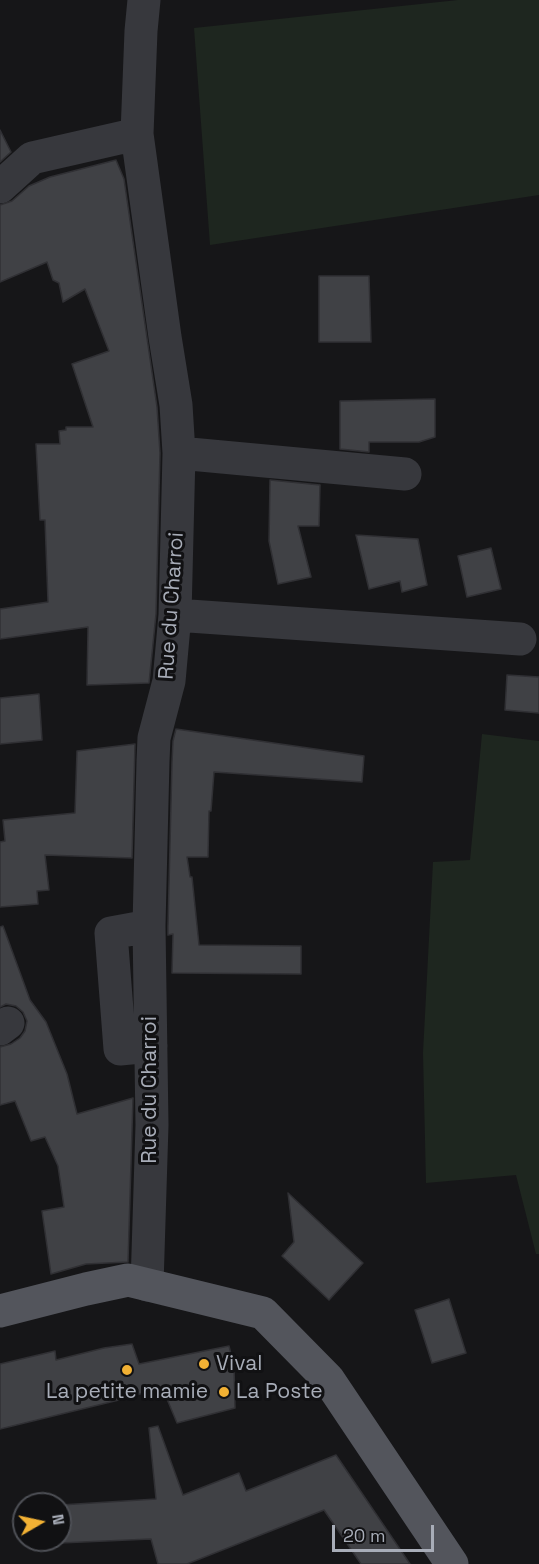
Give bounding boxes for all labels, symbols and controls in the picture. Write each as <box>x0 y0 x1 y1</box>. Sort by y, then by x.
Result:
street label: Rue du Charroi <box>154 531 190 681</box>
street label: Rue du Charroi <box>137 1016 163 1164</box>
place label: Vival <box>216 1351 262 1377</box>
marker: Vival <box>197 1357 211 1371</box>
marker: La petite mamie <box>120 1363 134 1377</box>
place label: La petite mamie <box>46 1379 208 1405</box>
place label: La Poste <box>236 1379 323 1405</box>
marker: La Poste <box>217 1385 231 1399</box>
north arrow <box>12 1492 72 1552</box>
text: N <box>47 1512 70 1526</box>
scale bar <box>335 1513 437 1551</box>
text: 20 m <box>343 1524 386 1547</box>

